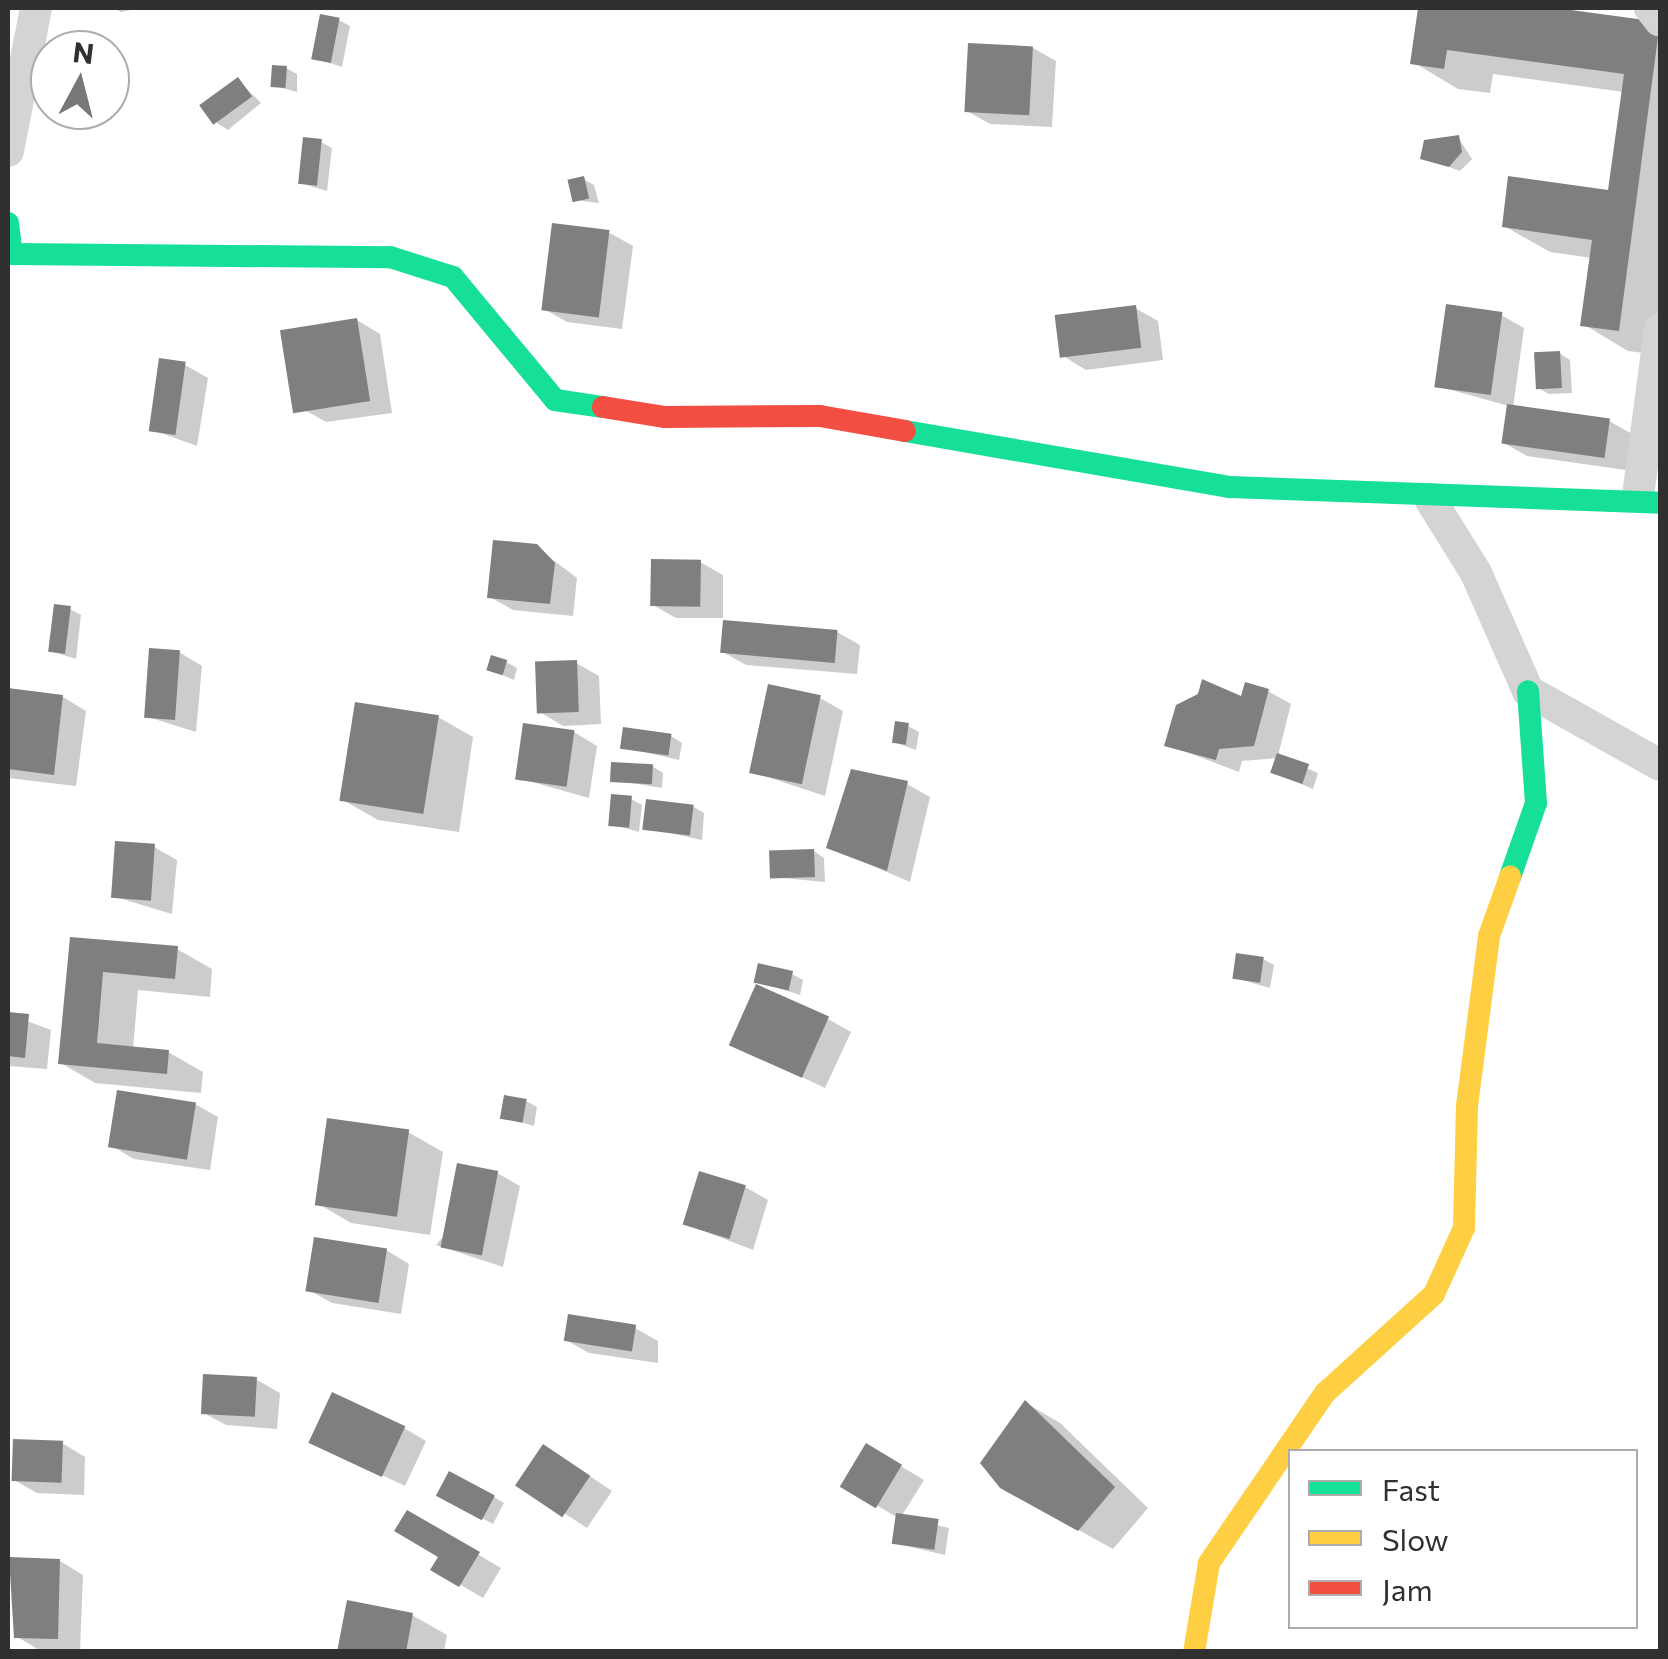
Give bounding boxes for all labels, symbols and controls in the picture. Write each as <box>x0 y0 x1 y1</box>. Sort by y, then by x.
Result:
north arrow <box>30 30 130 130</box>
text: N <box>71 34 96 70</box>
legend <box>1288 1449 1638 1629</box>
text: Fast <box>1382 1470 1440 1507</box>
text: Slow <box>1382 1520 1449 1557</box>
text: Jam <box>1382 1570 1433 1607</box>

